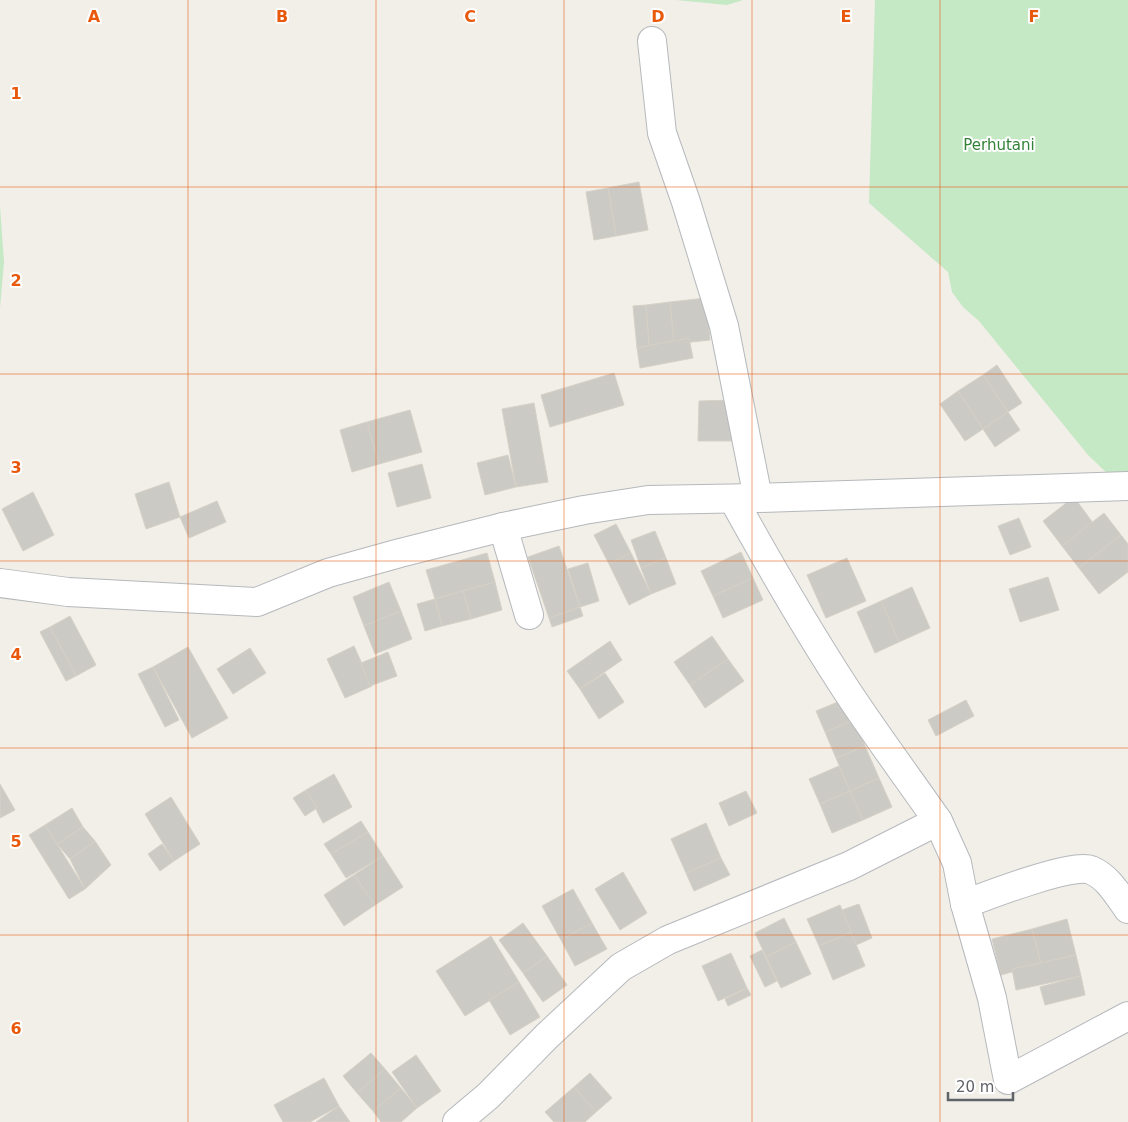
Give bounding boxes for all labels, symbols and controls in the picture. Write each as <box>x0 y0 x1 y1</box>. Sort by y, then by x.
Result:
text: A <box>88 7 101 26</box>
text: B <box>276 7 288 26</box>
text: C <box>464 7 476 26</box>
text: D <box>651 7 665 26</box>
text: E <box>841 7 851 26</box>
text: F <box>1029 7 1039 26</box>
text: 1 <box>10 84 22 103</box>
park label: Perhutani <box>963 136 1035 154</box>
text: 2 <box>10 271 22 290</box>
text: 3 <box>10 458 22 477</box>
text: 4 <box>10 645 22 664</box>
text: 5 <box>10 832 22 851</box>
text: 6 <box>10 1019 22 1038</box>
scale bar <box>948 1070 1013 1102</box>
text: 20 m <box>956 1078 994 1096</box>

